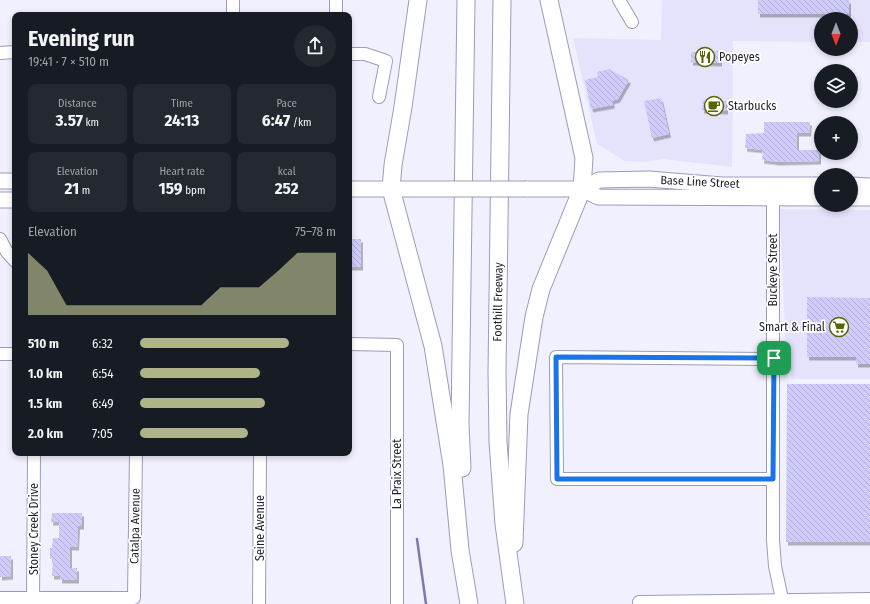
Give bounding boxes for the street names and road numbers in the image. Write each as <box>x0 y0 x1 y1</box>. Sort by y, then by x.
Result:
street label: Base Line Street <box>660 173 740 191</box>
street label: Buckeye Street <box>766 233 780 306</box>
street label: Foothill Freeway <box>490 262 506 342</box>
street label: La Praix Street <box>390 439 404 509</box>
street label: Stoney Creek Drive <box>27 483 41 575</box>
street label: Catalpa Avenue <box>127 488 143 564</box>
street label: Seine Avenue <box>253 495 267 561</box>

